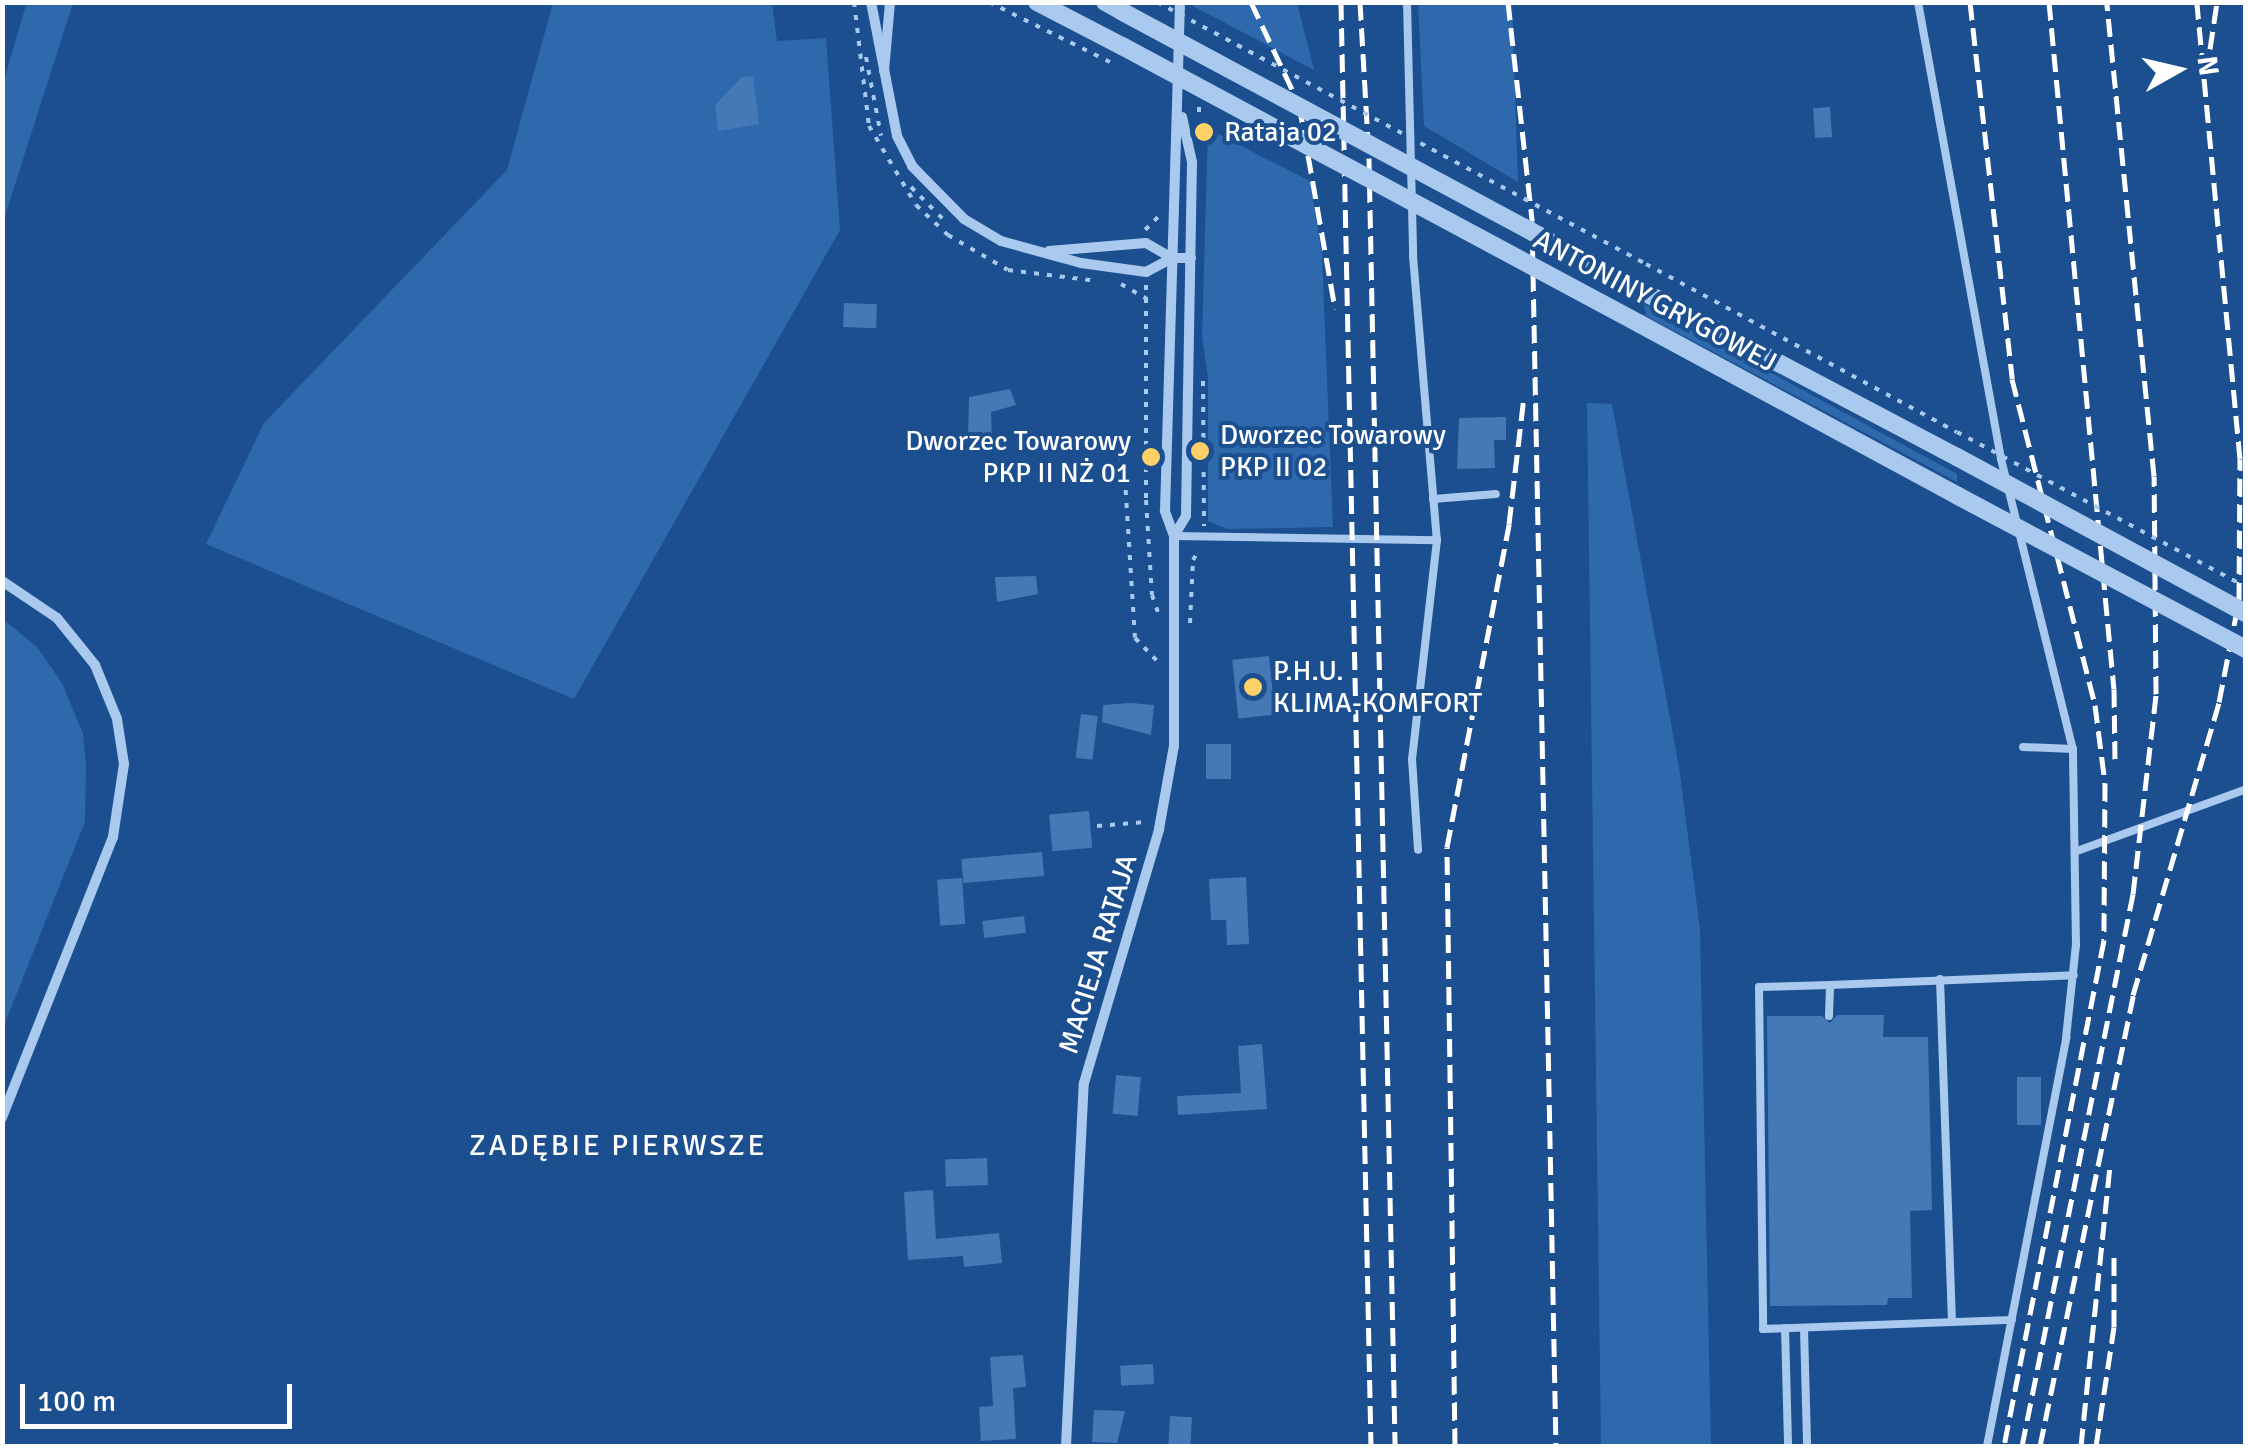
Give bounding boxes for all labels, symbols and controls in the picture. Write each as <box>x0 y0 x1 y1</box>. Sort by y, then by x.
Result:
north arrow <box>2128 20 2228 120</box>
text: N <box>2190 54 2226 78</box>
place label: Rataja 02 <box>1224 115 1337 149</box>
marker: Rataja 02 <box>1193 121 1215 143</box>
street label: ANTONINY GRYGOWEJ <box>1528 223 1782 379</box>
place label: Dworzec Towarowy PKP II 02 <box>1220 418 1446 484</box>
place label: Dworzec Towarowy PKP II NŻ 01 <box>905 424 1131 490</box>
marker: Dworzec Towarowy PKP II 02 <box>1189 440 1211 462</box>
marker: Dworzec Towarowy PKP II NŻ 01 <box>1140 446 1162 468</box>
place label: P.H.U. KLIMA-KOMFORT <box>1273 654 1482 720</box>
marker: P.H.U. KLIMA-KOMFORT <box>1242 676 1264 698</box>
street label: MACIEJA RATAJA <box>1052 850 1144 1058</box>
district label: ZADĘBIE PIERWSZE <box>469 1128 767 1164</box>
scale bar <box>25 1364 298 1426</box>
text: 100 m <box>37 1383 116 1420</box>

